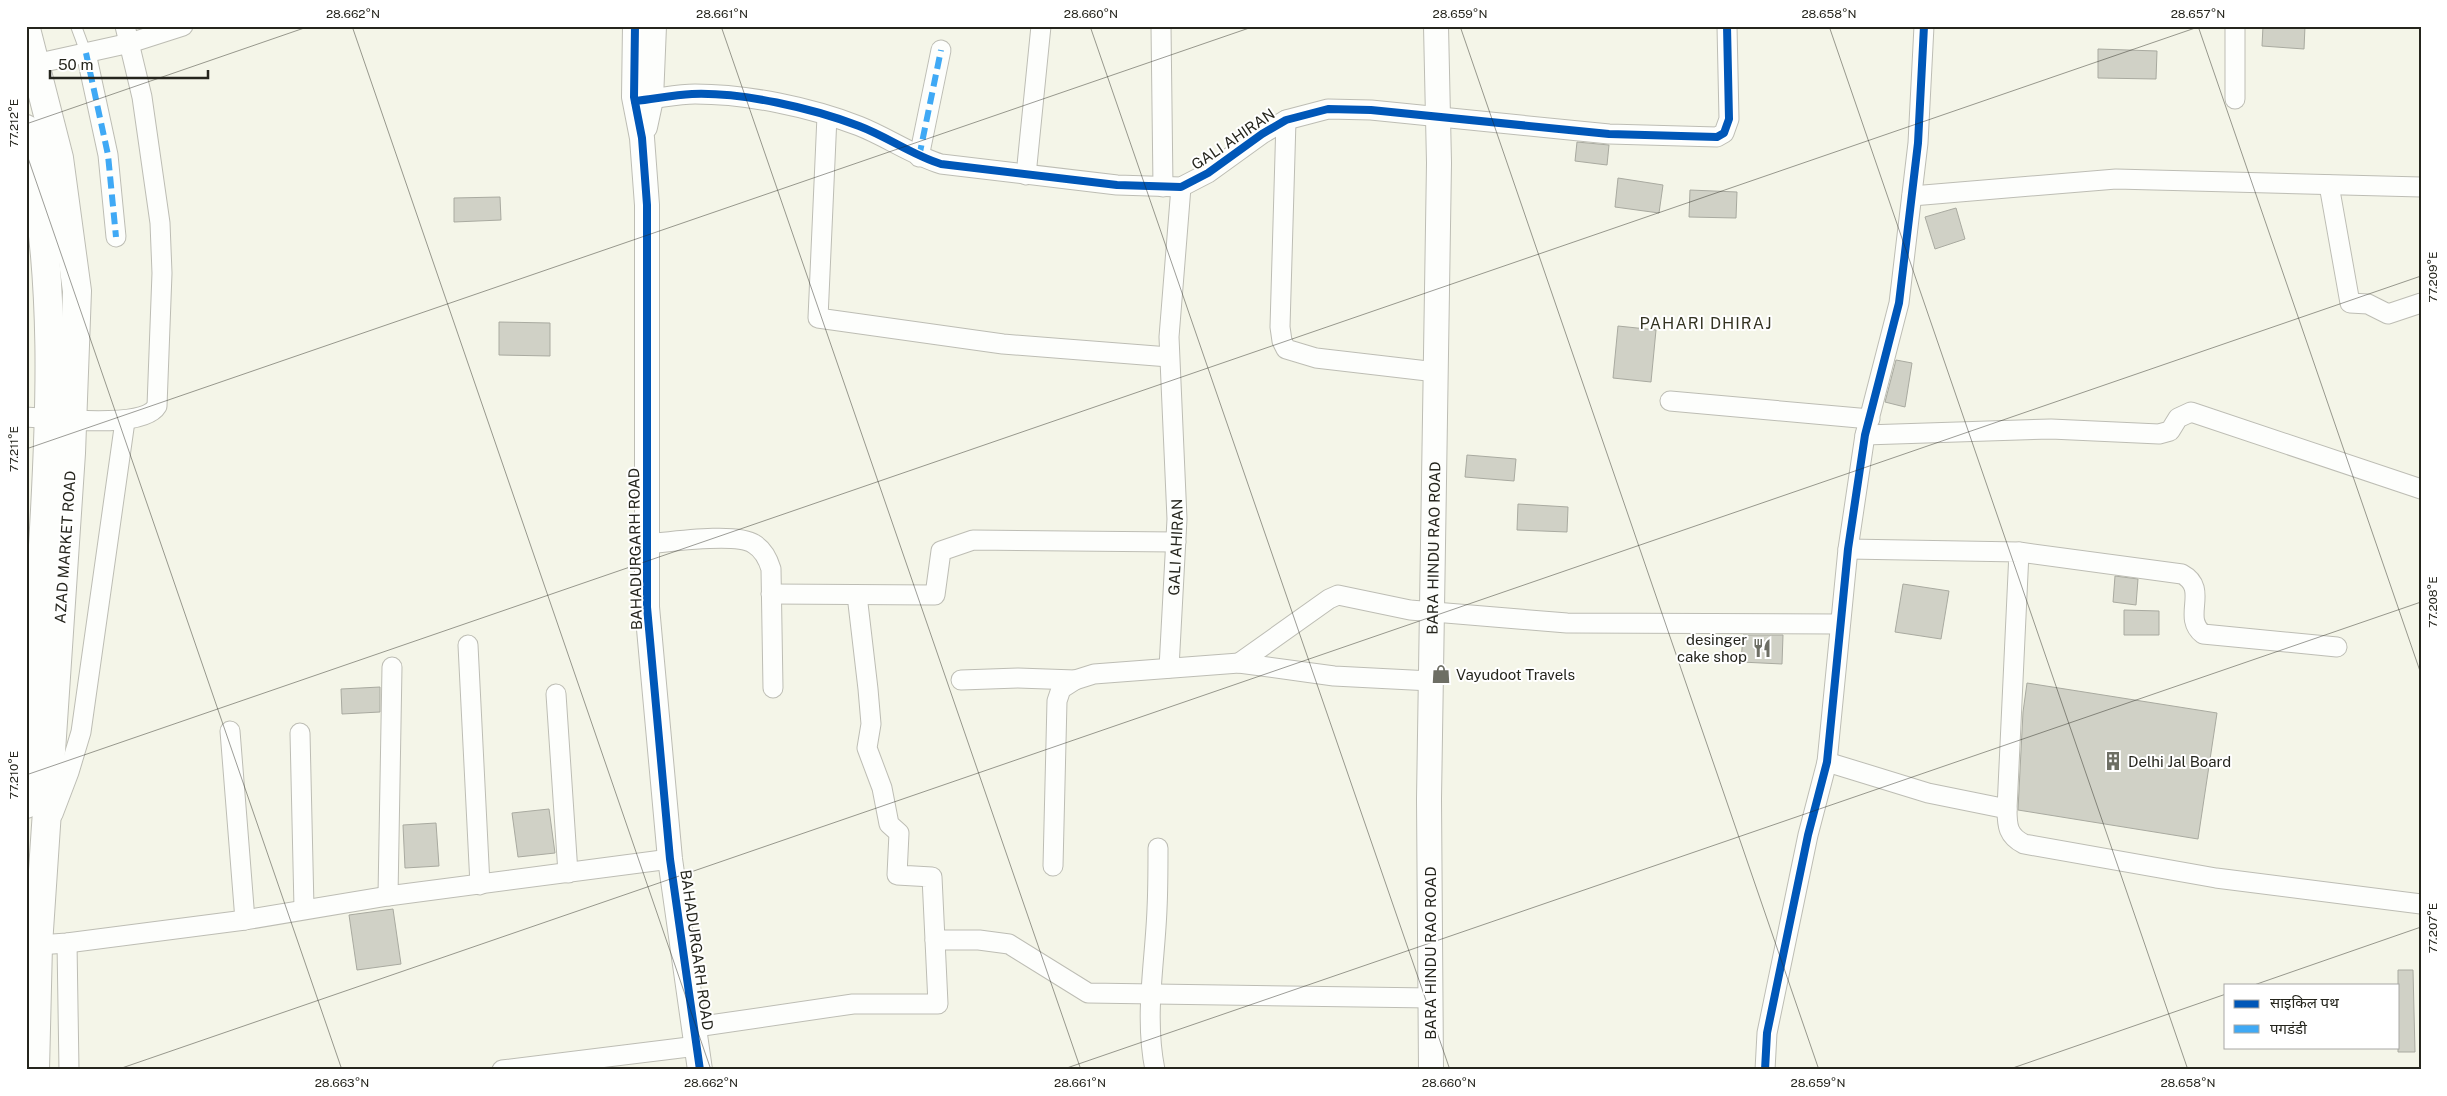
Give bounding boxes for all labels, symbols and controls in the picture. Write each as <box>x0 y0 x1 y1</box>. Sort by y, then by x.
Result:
text: 28.662°N <box>326 7 380 21</box>
text: 28.661°N <box>696 7 748 21</box>
text: 28.660°N <box>1064 7 1118 21</box>
text: 28.659°N <box>1433 7 1487 21</box>
text: 28.658°N <box>1801 7 1857 21</box>
text: 28.657°N <box>2171 7 2225 21</box>
scale bar <box>50 48 208 80</box>
text: 50 m <box>58 56 93 73</box>
text: 77.212°E <box>7 99 21 147</box>
street label: GALI AHIRAN <box>1188 105 1278 173</box>
text: 77.209°E <box>2426 252 2440 302</box>
district label: PAHARI DHIRAJ <box>1640 314 1772 333</box>
text: 77.211°E <box>7 426 21 472</box>
street label: BARA HINDU RAO ROAD <box>1423 461 1443 635</box>
street label: BAHADURGARH ROAD <box>625 468 645 630</box>
street label: AZAD MARKET ROAD <box>51 470 79 624</box>
street label: GALI AHIRAN <box>1164 498 1186 596</box>
text: 77.208°E <box>2426 576 2440 628</box>
place label: desinger cake shop <box>1677 631 1747 665</box>
restaurant icon: desinger cake shop <box>1751 637 1773 659</box>
shop icon: Vayudoot Travels <box>1430 663 1452 685</box>
place label: Vayudoot Travels <box>1456 666 1575 683</box>
building icon: Delhi Jal Board <box>2102 750 2124 772</box>
text: 77.210°E <box>7 751 21 799</box>
place label: Delhi Jal Board <box>2128 753 2231 770</box>
street label: BARA HINDU RAO ROAD <box>1422 866 1439 1040</box>
street label: BAHADURGARH ROAD <box>677 869 717 1031</box>
text: 77.207°E <box>2426 903 2440 953</box>
legend <box>2224 984 2400 1048</box>
text: साइकिल पथ <box>2270 994 2339 1011</box>
text: पगडंडी <box>2270 1020 2308 1037</box>
text: 28.663°N <box>315 1076 369 1090</box>
text: 28.662°N <box>684 1076 738 1090</box>
text: 28.661°N <box>1054 1076 1106 1090</box>
text: 28.660°N <box>1422 1076 1476 1090</box>
text: 28.659°N <box>1791 1076 1845 1090</box>
text: 28.658°N <box>2160 1076 2216 1090</box>

